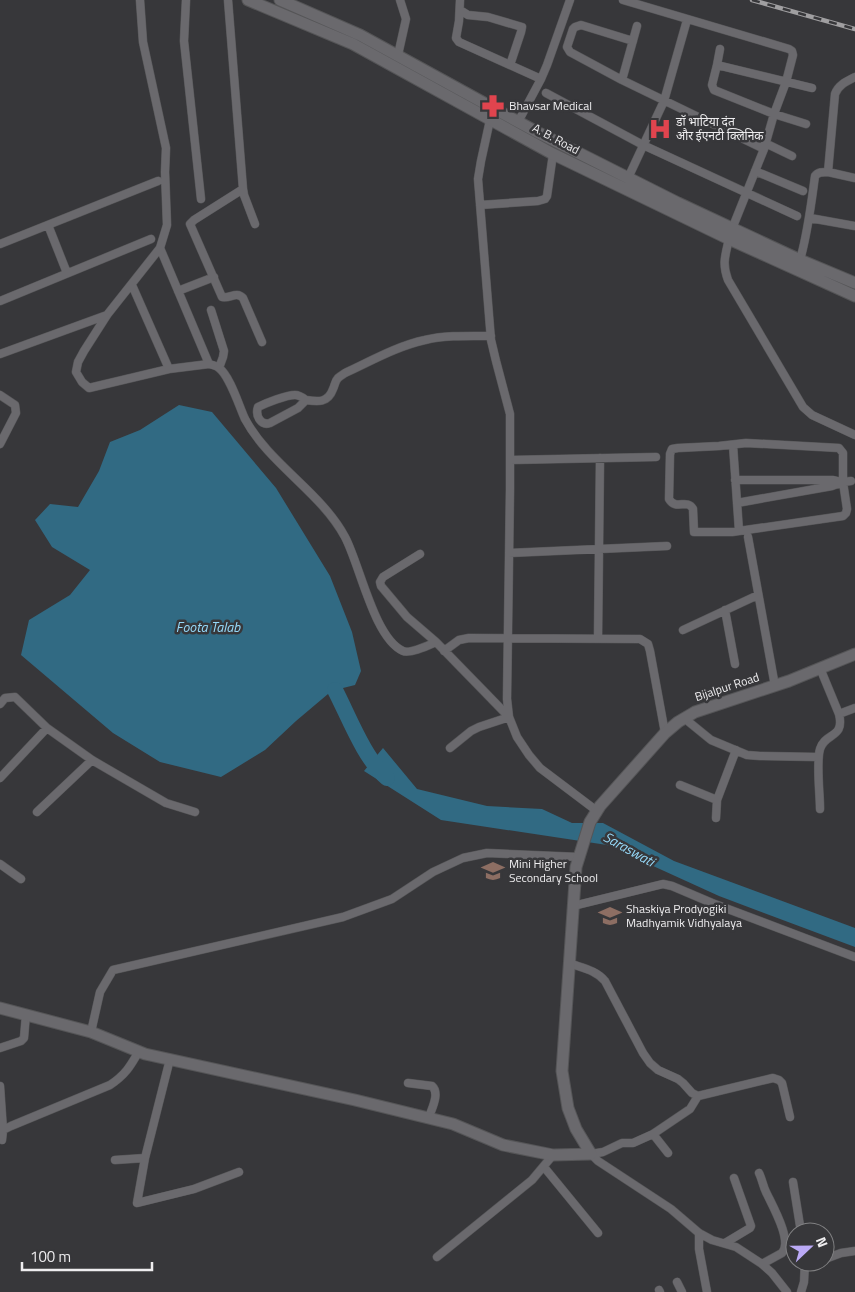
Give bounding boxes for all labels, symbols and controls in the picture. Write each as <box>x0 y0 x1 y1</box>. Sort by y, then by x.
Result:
pharmacy icon: Bhavsar Medical <box>480 93 506 119</box>
place label: Bhavsar Medical <box>509 96 592 115</box>
place label: डॉ भाटिया दंत और ईएनटी क्लिनिक <box>675 112 764 145</box>
hospital icon: डॉ भाटिया दंत और ईएनटी क्लिनिक <box>647 116 673 142</box>
street label: A. B. Road <box>529 118 583 159</box>
water label: Foota Talab <box>176 616 241 637</box>
street label: Bijalpur Road <box>692 667 762 706</box>
water label: Saraswati <box>600 826 661 872</box>
place label: Mini Higher Secondary School <box>509 854 598 887</box>
school or university icon: Mini Higher Secondary School <box>480 858 506 884</box>
place label: Shaskiya Prodyogiki Madhyamik Vidhyalaya <box>626 899 742 932</box>
school or university icon: Shaskiya Prodyogiki Madhyamik Vidhyalaya <box>597 903 623 929</box>
north arrow <box>785 1222 835 1272</box>
text: N <box>811 1234 834 1250</box>
scale bar <box>22 1240 152 1272</box>
text: 100 m <box>30 1245 71 1268</box>

